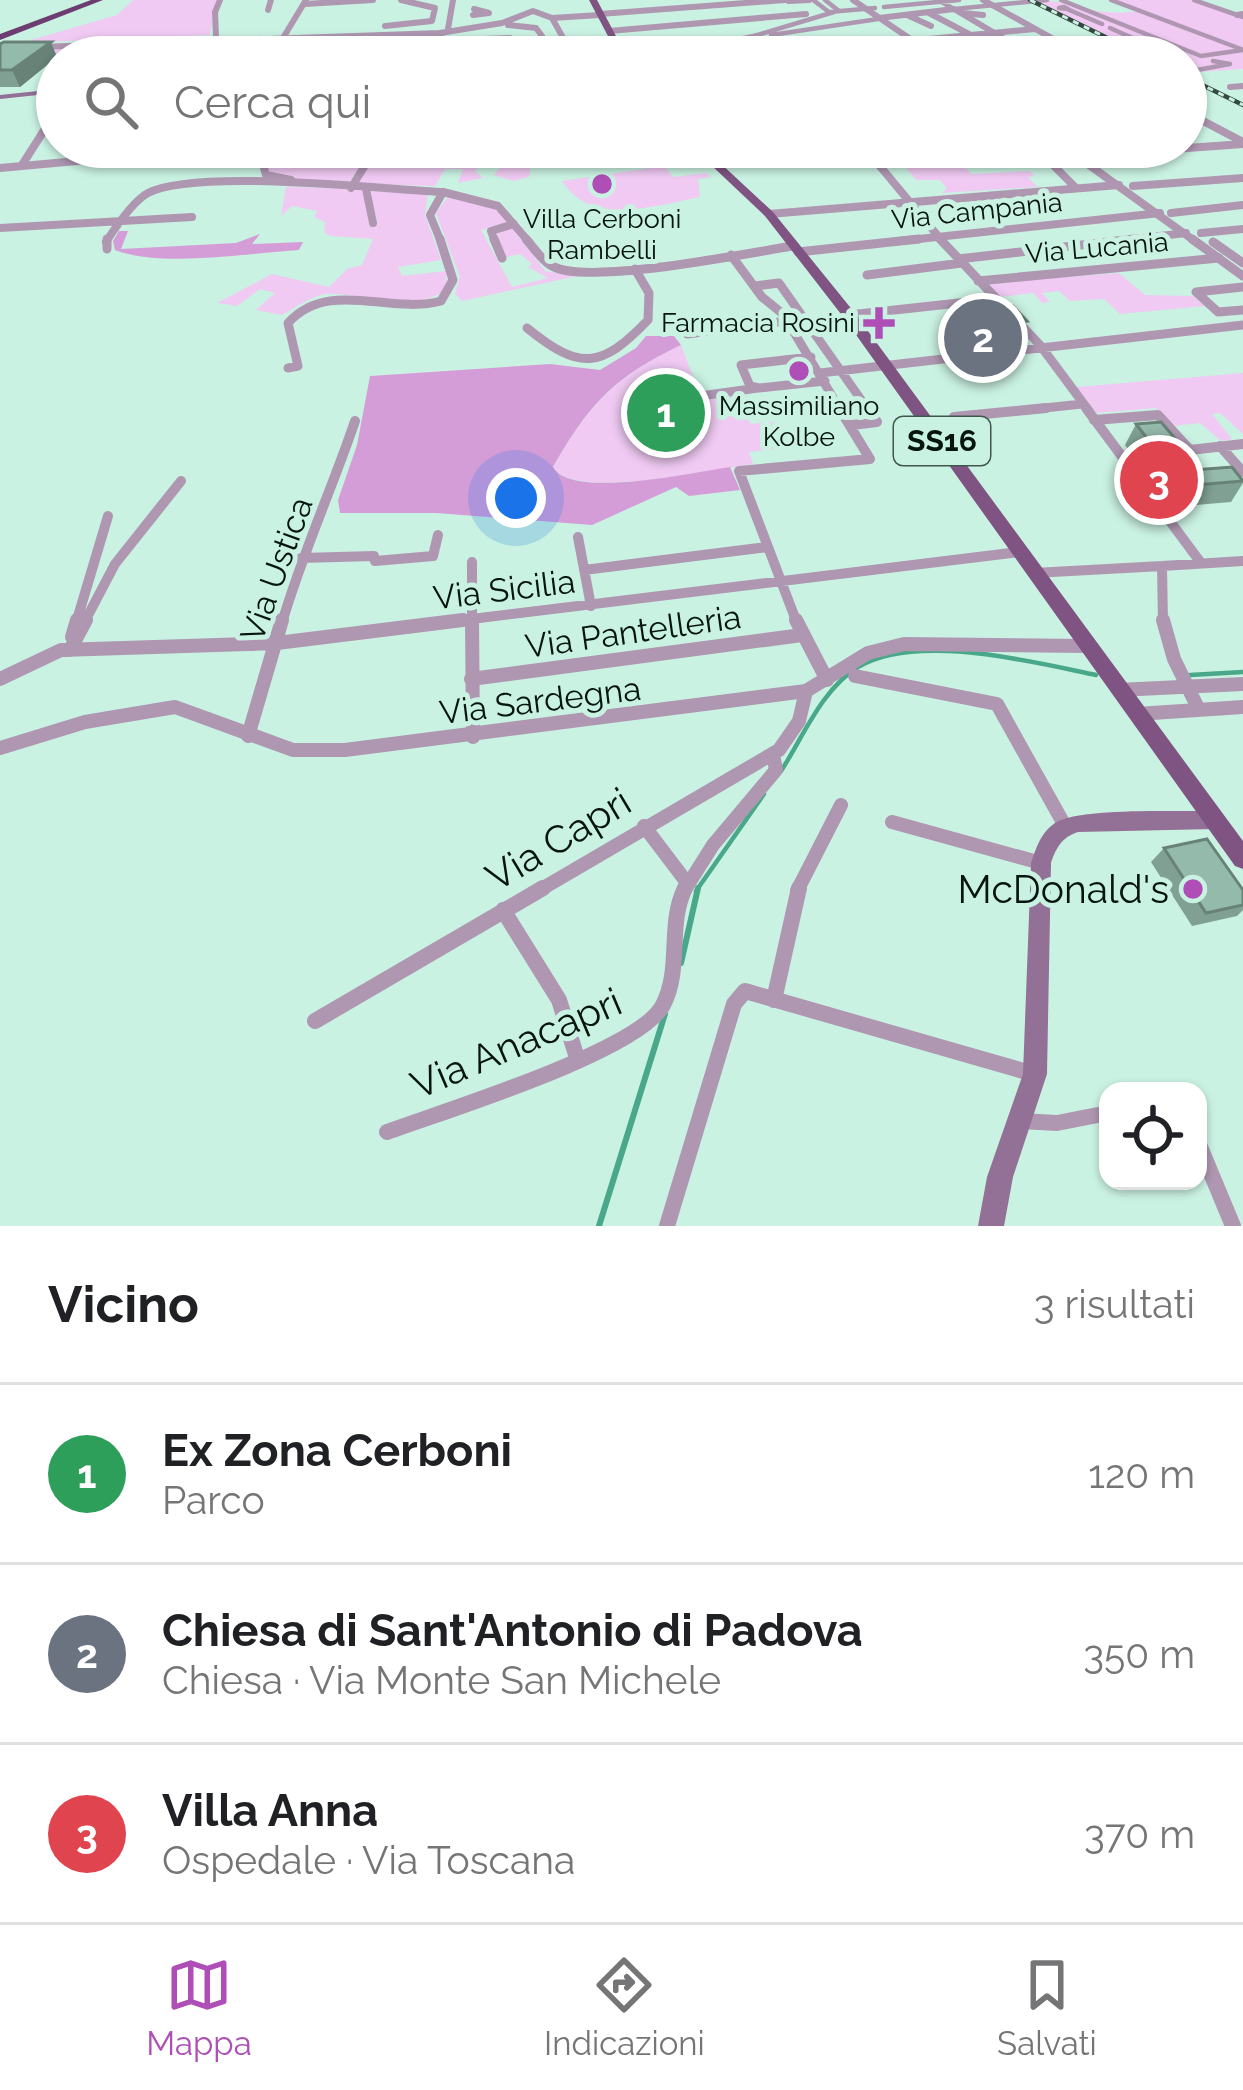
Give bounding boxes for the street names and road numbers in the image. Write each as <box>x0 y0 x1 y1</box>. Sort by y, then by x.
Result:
street label: Via Campania <box>890 186 1064 235</box>
street label: Via Lucania <box>1024 226 1170 269</box>
road number: SS16 <box>894 417 990 465</box>
street label: Via Ustica <box>232 492 321 647</box>
street label: Via Sicilia <box>431 561 577 618</box>
street label: Via Pantelleria <box>523 597 744 666</box>
street label: Via Sardegna <box>437 669 643 732</box>
street label: Via Capri <box>477 778 639 900</box>
street label: Via Anacapri <box>404 978 628 1108</box>

